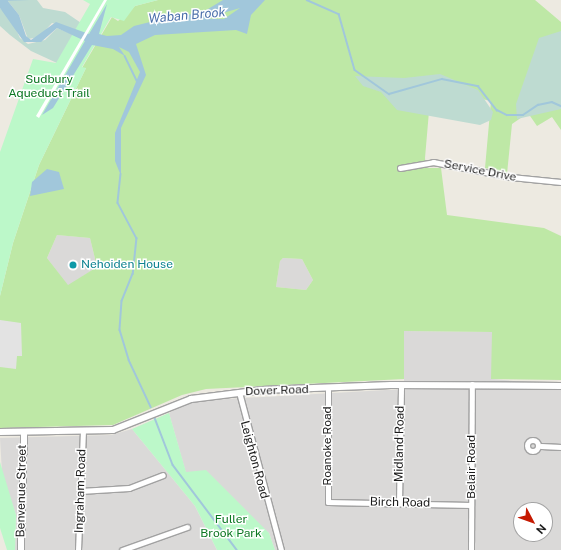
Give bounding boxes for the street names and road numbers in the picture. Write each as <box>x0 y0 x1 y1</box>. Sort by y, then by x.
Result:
street label: Service Drive <box>442 157 518 185</box>
street label: Dover Road <box>245 383 309 399</box>
street label: Roanoke Road <box>321 406 335 486</box>
street label: Midland Road <box>392 406 408 482</box>
street label: Leighton Road <box>237 419 271 501</box>
street label: Belair Road <box>465 435 479 499</box>
street label: Benvenue Street <box>14 444 30 538</box>
street label: Ingraham Road <box>72 449 90 533</box>
street label: Birch Road <box>370 495 430 511</box>

